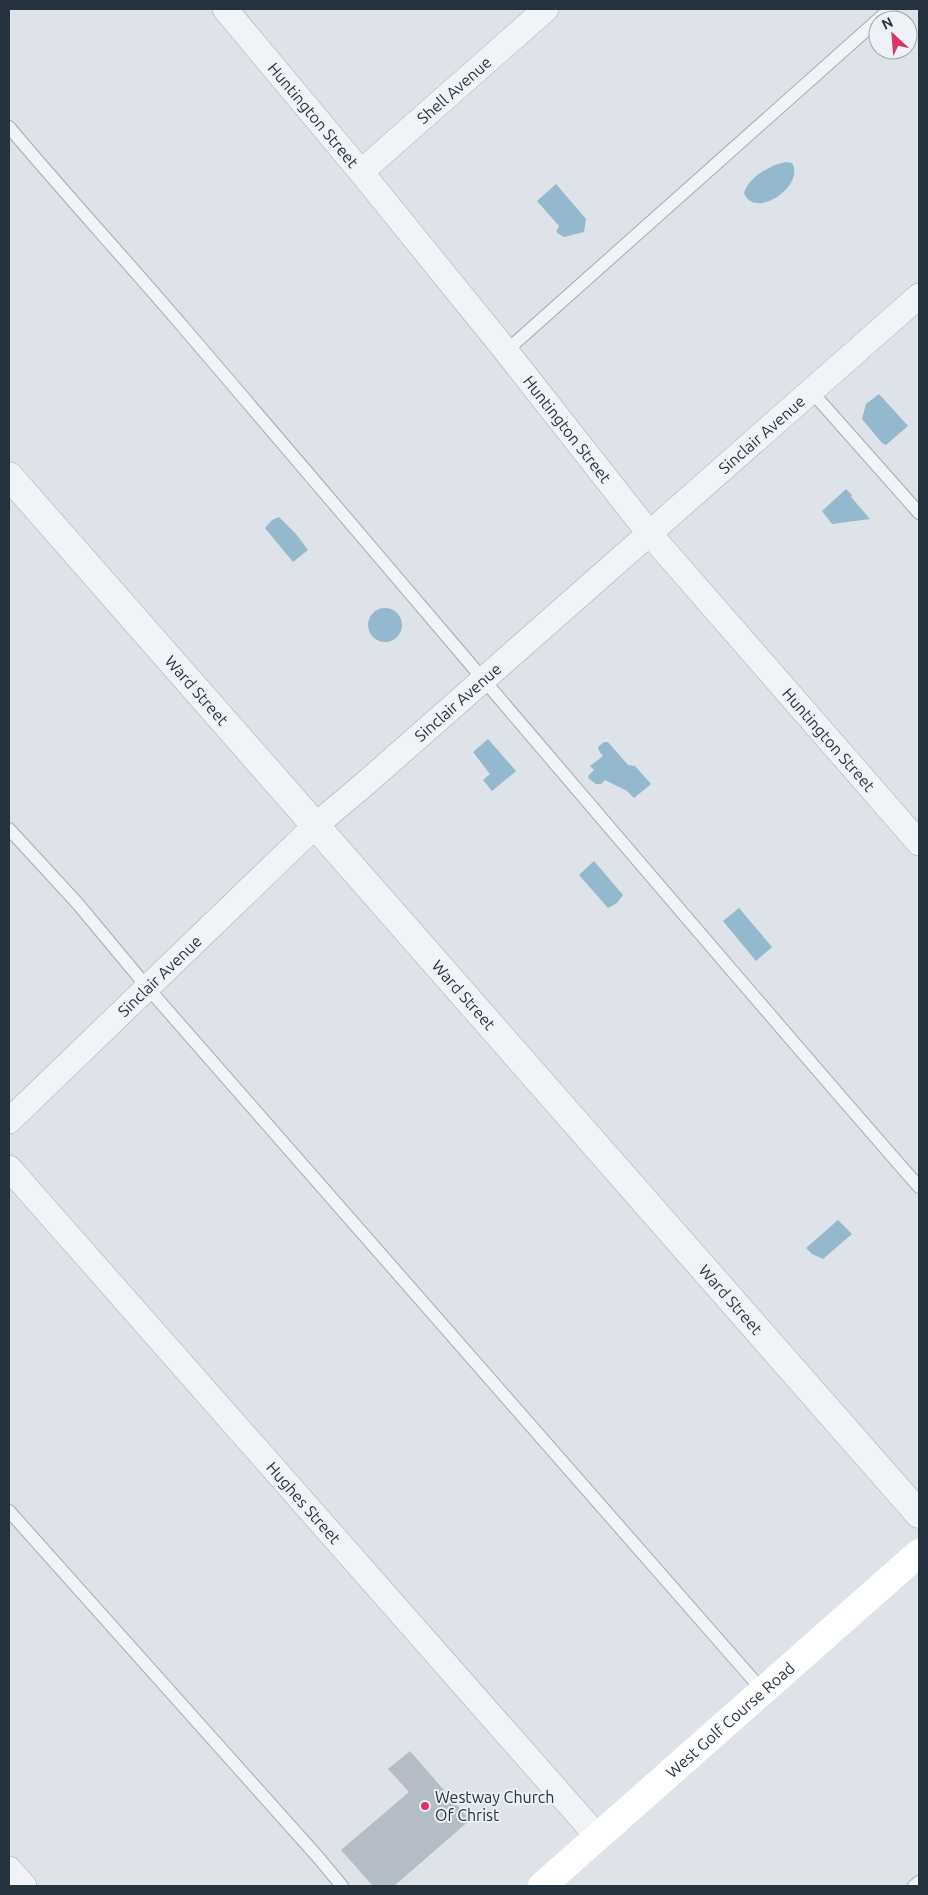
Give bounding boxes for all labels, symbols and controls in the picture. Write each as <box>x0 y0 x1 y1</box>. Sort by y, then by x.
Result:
north arrow <box>868 10 918 60</box>
text: N <box>879 14 896 33</box>
street label: Shell Avenue <box>413 53 495 127</box>
street label: Huntington Street <box>264 59 363 172</box>
street label: Huntington Street <box>520 372 615 487</box>
street label: Sinclair Avenue <box>715 392 808 477</box>
street label: Ward Street <box>162 652 233 729</box>
street label: Sinclair Avenue <box>411 659 505 745</box>
street label: Huntington Street <box>779 684 879 795</box>
street label: Sinclair Avenue <box>114 932 205 1020</box>
street label: Ward Street <box>429 956 500 1034</box>
street label: Ward Street <box>696 1261 767 1338</box>
street label: Hughes Street <box>263 1458 345 1548</box>
street label: West Golf Course Road <box>662 1658 798 1781</box>
place label: Westway Church Of Christ <box>435 1788 554 1824</box>
marker: Westway Church Of Christ <box>419 1800 431 1812</box>

